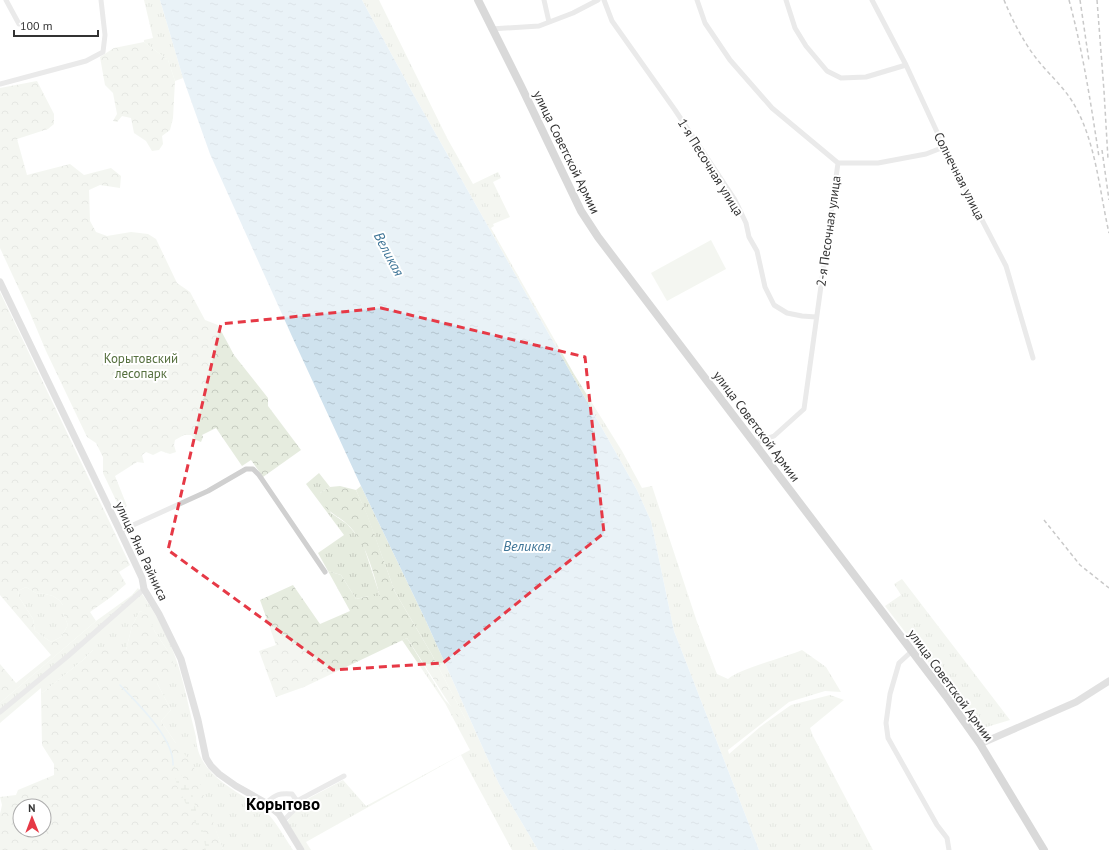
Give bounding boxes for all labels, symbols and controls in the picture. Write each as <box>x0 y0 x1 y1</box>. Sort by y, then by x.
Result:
scale bar <box>14 12 98 38</box>
text: 100 m <box>20 18 53 33</box>
street label: улица Советской Армии <box>529 88 604 217</box>
street label: 1-я Песочная улица <box>674 115 747 219</box>
street label: Солнечная улица <box>930 129 989 223</box>
street label: 2-я Песочная улица <box>812 175 845 287</box>
water label: Великая <box>370 229 408 280</box>
park label: Корытовский лесопарк <box>104 350 178 382</box>
street label: улица Советской Армии <box>709 367 804 485</box>
street label: улица Яна Райниса <box>111 499 172 604</box>
water label: Великая <box>503 537 551 555</box>
street label: улица Советской Армии <box>904 626 997 745</box>
district label: Корытово <box>246 793 320 815</box>
north arrow <box>12 798 52 838</box>
text: N <box>28 801 36 815</box>

